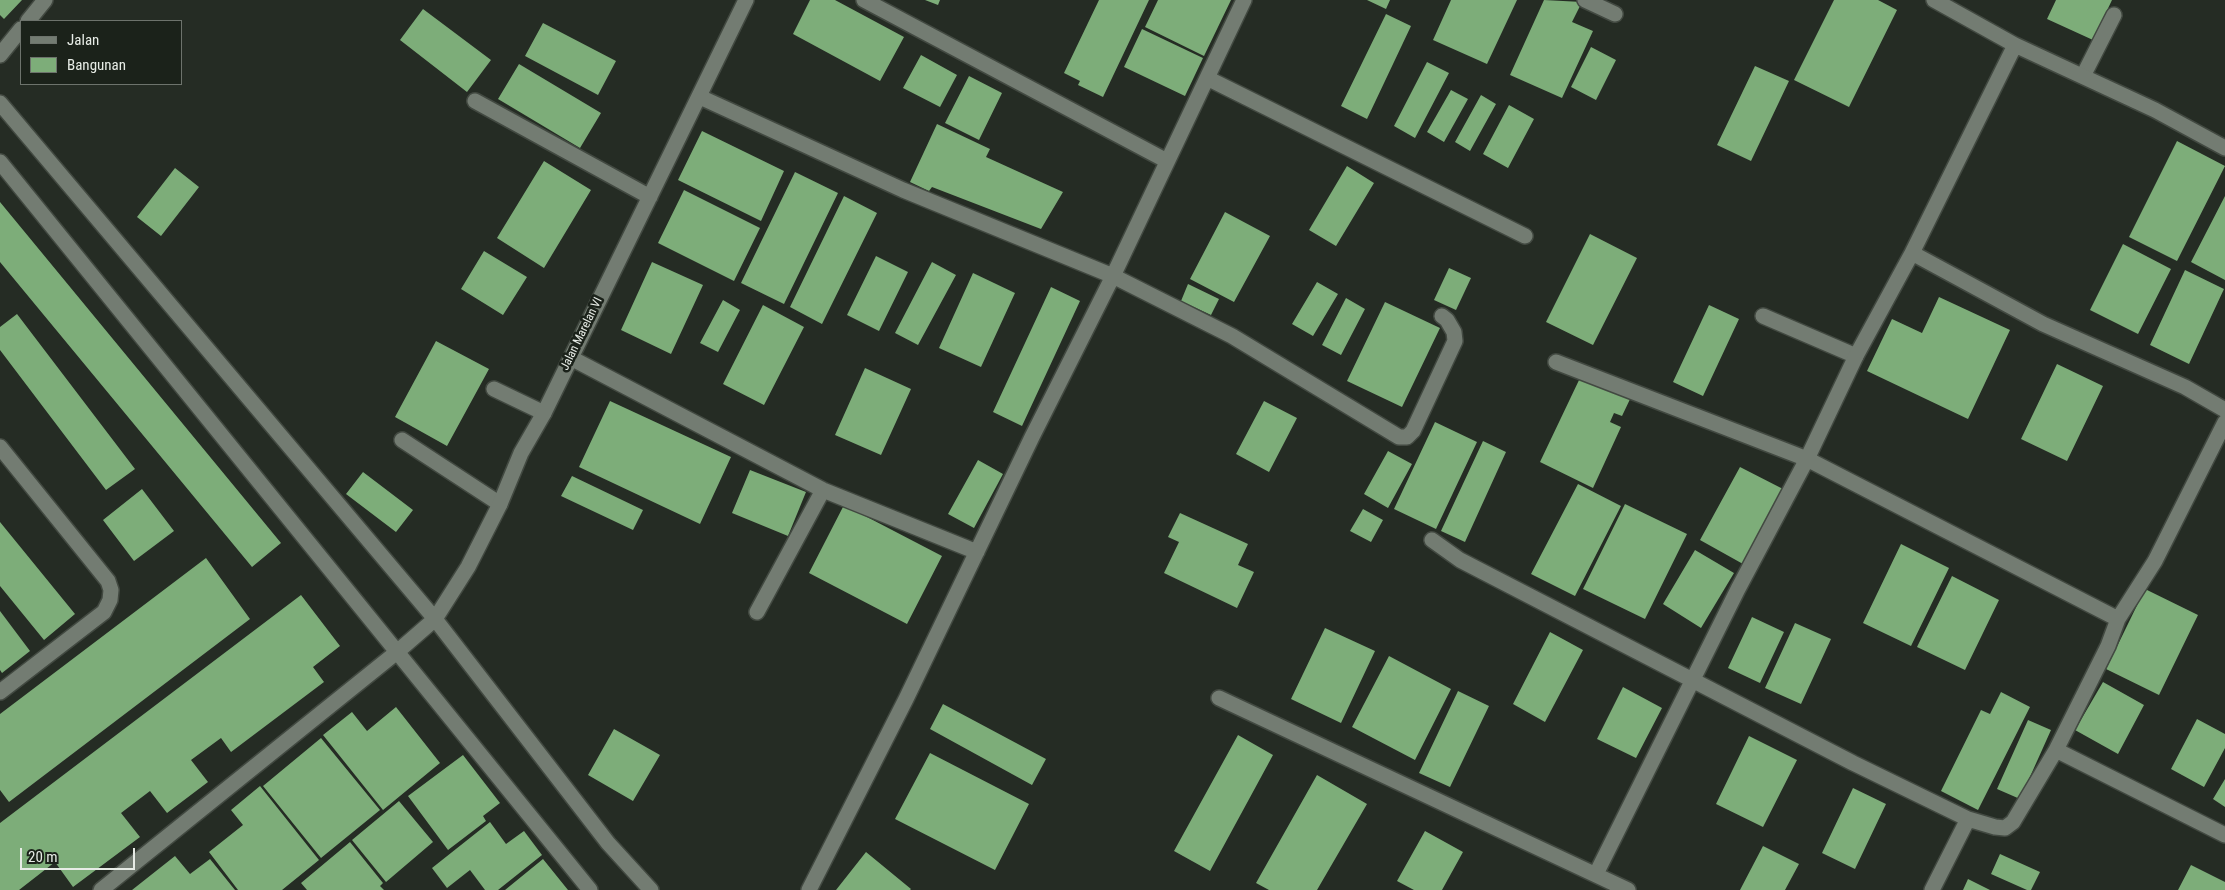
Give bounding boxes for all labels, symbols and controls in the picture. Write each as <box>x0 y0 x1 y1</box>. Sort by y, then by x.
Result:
legend <box>20 20 182 85</box>
text: Jalan <box>67 31 99 49</box>
text: Bangunan <box>67 56 126 74</box>
street label: Jalan Marelan VI <box>558 295 606 373</box>
scale bar <box>22 838 138 870</box>
text: 20 m <box>28 848 58 866</box>

